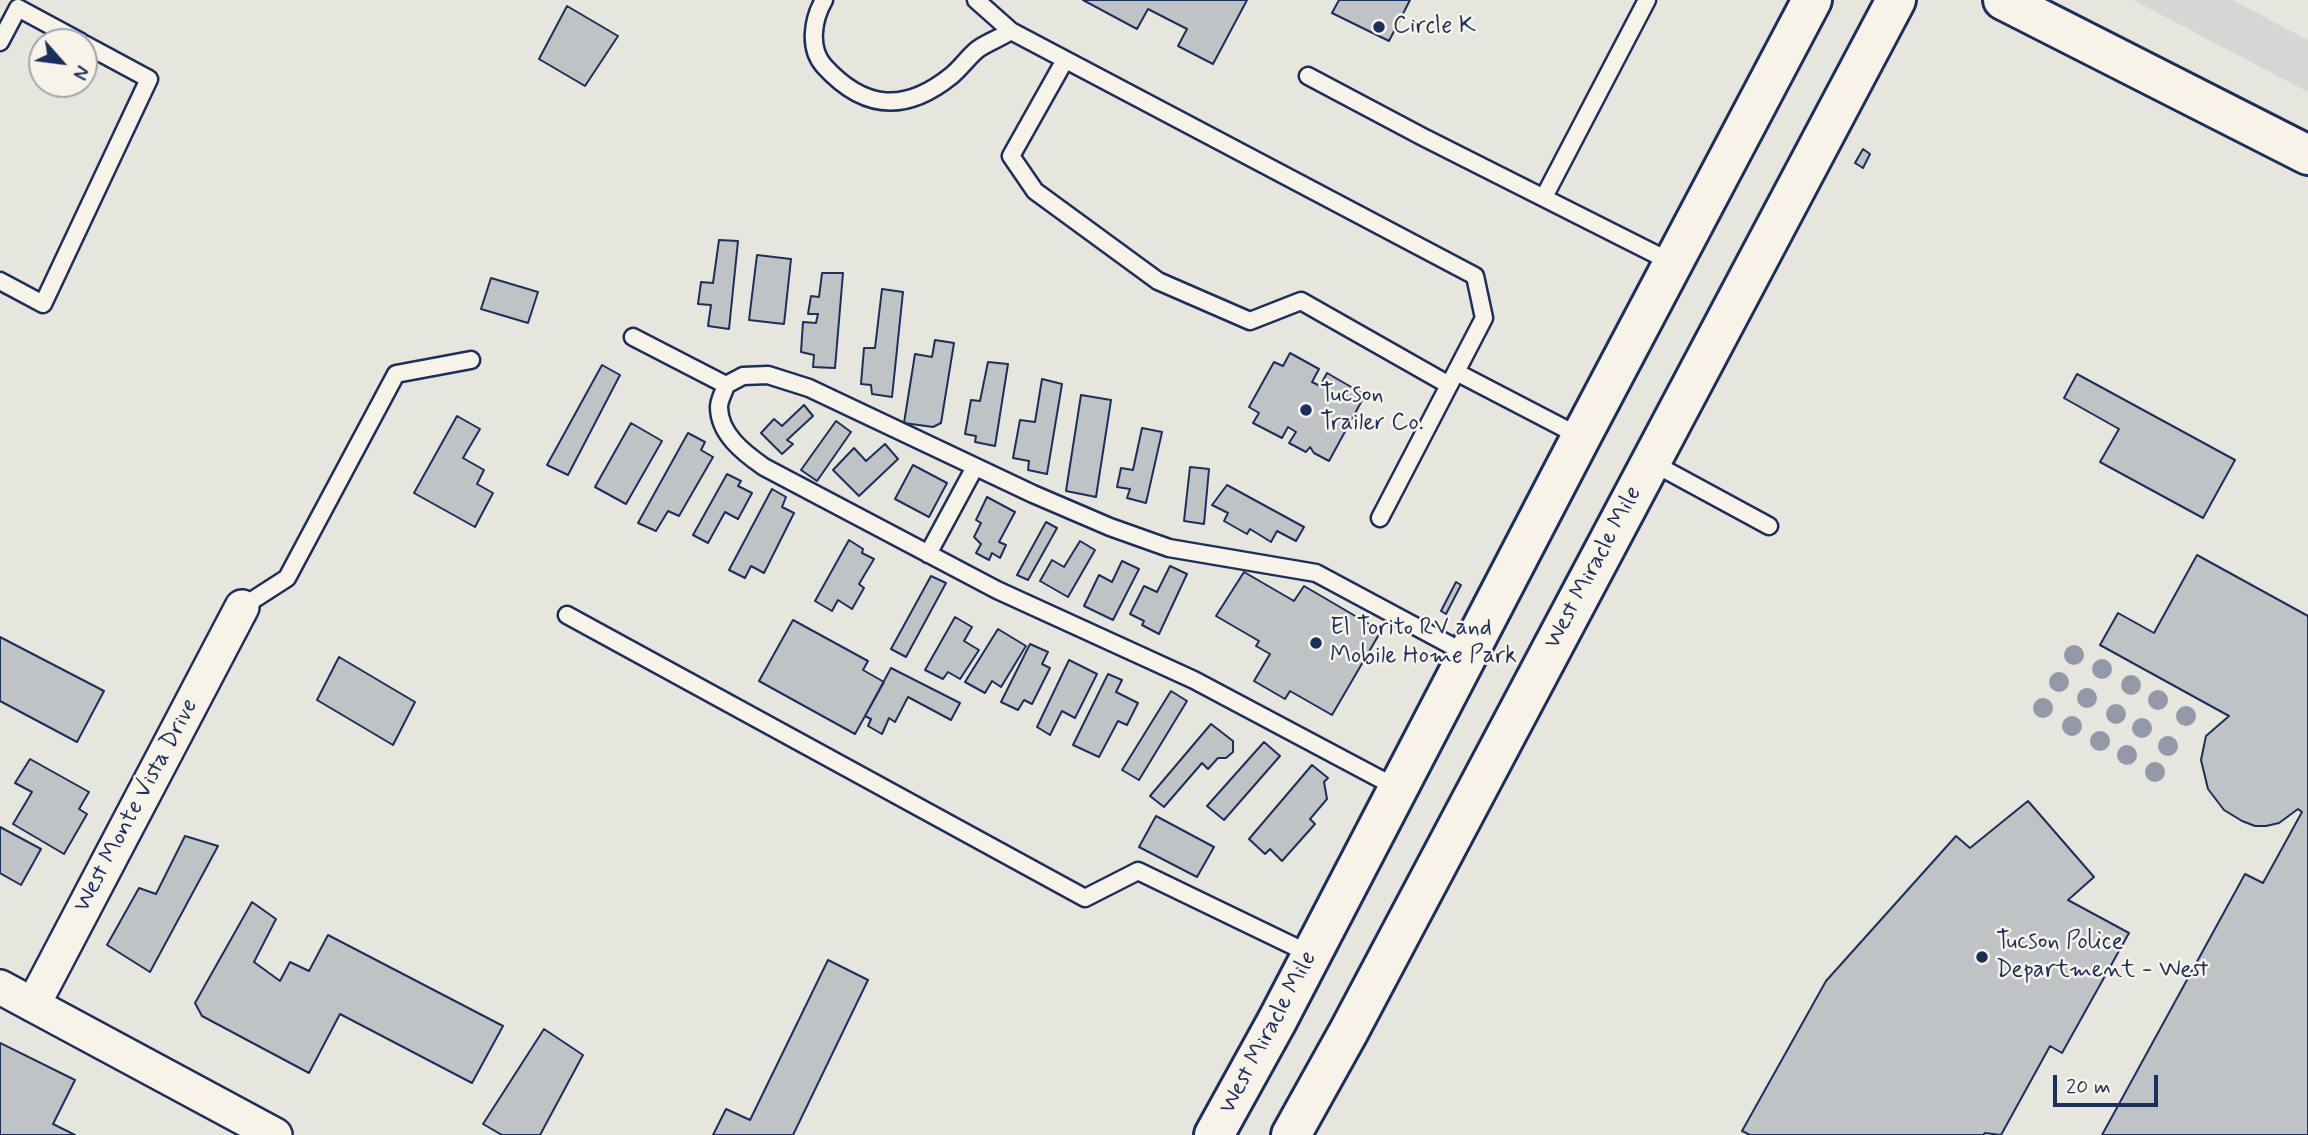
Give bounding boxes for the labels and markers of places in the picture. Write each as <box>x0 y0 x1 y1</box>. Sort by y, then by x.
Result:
place label: Circle K <box>1393 13 1476 41</box>
marker: Circle K <box>1371 19 1387 35</box>
place label: Tucson Trailer Co. <box>1320 382 1424 438</box>
marker: Tucson Trailer Co. <box>1298 402 1314 418</box>
place label: El Torito RV and Mobile Home Park <box>1330 615 1517 671</box>
marker: El Torito RV and Mobile Home Park <box>1308 635 1324 651</box>
place label: Tucson Police Department - West <box>1996 929 2208 985</box>
marker: Tucson Police Department - West <box>1974 949 1990 965</box>

